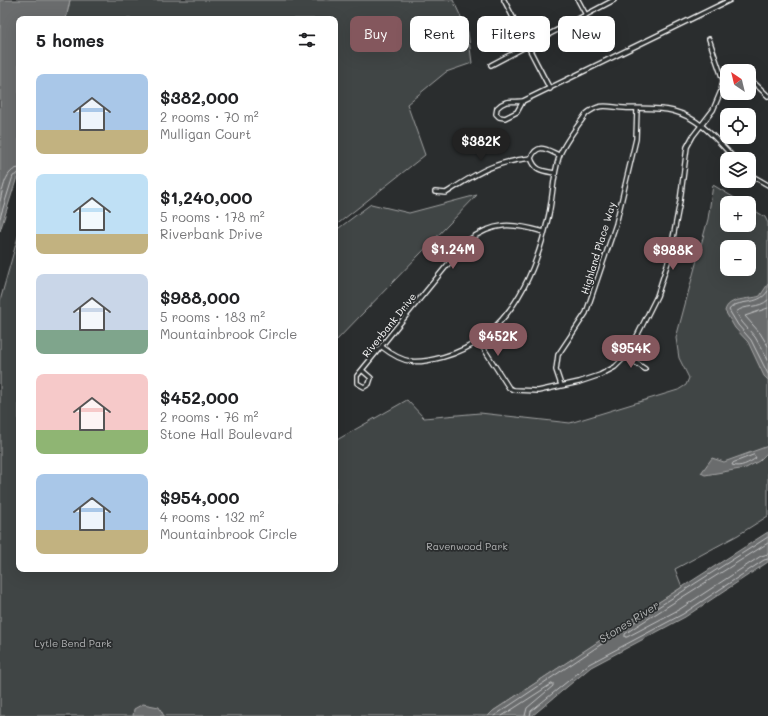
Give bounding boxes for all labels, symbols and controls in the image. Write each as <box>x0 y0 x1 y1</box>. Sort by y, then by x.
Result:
chip: Buy <box>350 16 402 52</box>
chip: Rent <box>410 16 469 52</box>
chip: Filters <box>477 16 550 52</box>
chip: New <box>558 16 615 52</box>
text: 5 homes <box>36 29 104 51</box>
icon: filters <box>296 29 318 51</box>
north arrow <box>720 64 756 100</box>
map controls <box>720 64 756 276</box>
text: $382,000 <box>160 86 239 108</box>
icon: home <box>68 90 116 138</box>
text: 2 rooms · 70 m² <box>160 108 259 125</box>
button: locate <box>720 108 756 144</box>
text: Mulligan Court <box>160 125 251 142</box>
pin: $382K <box>453 128 509 162</box>
text: $382K <box>461 132 501 149</box>
button: layers <box>720 152 756 188</box>
text: $1,240,000 <box>160 186 252 208</box>
icon: home <box>68 190 116 238</box>
button: + <box>720 196 756 232</box>
street label: Highland Place Way <box>577 200 619 296</box>
text: 5 rooms · 178 m² <box>160 208 265 225</box>
text: Riverbank Drive <box>160 225 263 242</box>
pin: $1.24M <box>420 236 486 270</box>
pin: $988K <box>645 237 701 271</box>
text: $1.24M <box>431 240 475 257</box>
button: − <box>720 240 756 276</box>
text: $988K <box>653 241 693 258</box>
text: $988,000 <box>160 286 240 308</box>
icon: home <box>68 290 116 338</box>
street label: Riverbank Drive <box>359 290 419 360</box>
text: 5 rooms · 183 m² <box>160 308 265 325</box>
pin: $452K <box>470 323 526 357</box>
text: Mountainbrook Circle <box>160 325 297 342</box>
text: $452K <box>478 327 518 344</box>
pin: $954K <box>603 335 659 369</box>
text: $954K <box>611 339 651 356</box>
text: $452,000 <box>160 386 239 408</box>
icon: home <box>68 390 116 438</box>
text: 2 rooms · 76 m² <box>160 408 259 425</box>
text: Stone Hall Boulevard <box>160 425 292 442</box>
text: $954,000 <box>160 486 239 508</box>
icon: home <box>68 490 116 538</box>
text: 4 rooms · 132 m² <box>160 508 265 525</box>
text: Mountainbrook Circle <box>160 525 297 542</box>
park label: Ravenwood Park <box>426 539 508 553</box>
water label: Stones River <box>596 597 662 646</box>
park label: Lytle Bend Park <box>35 636 111 650</box>

